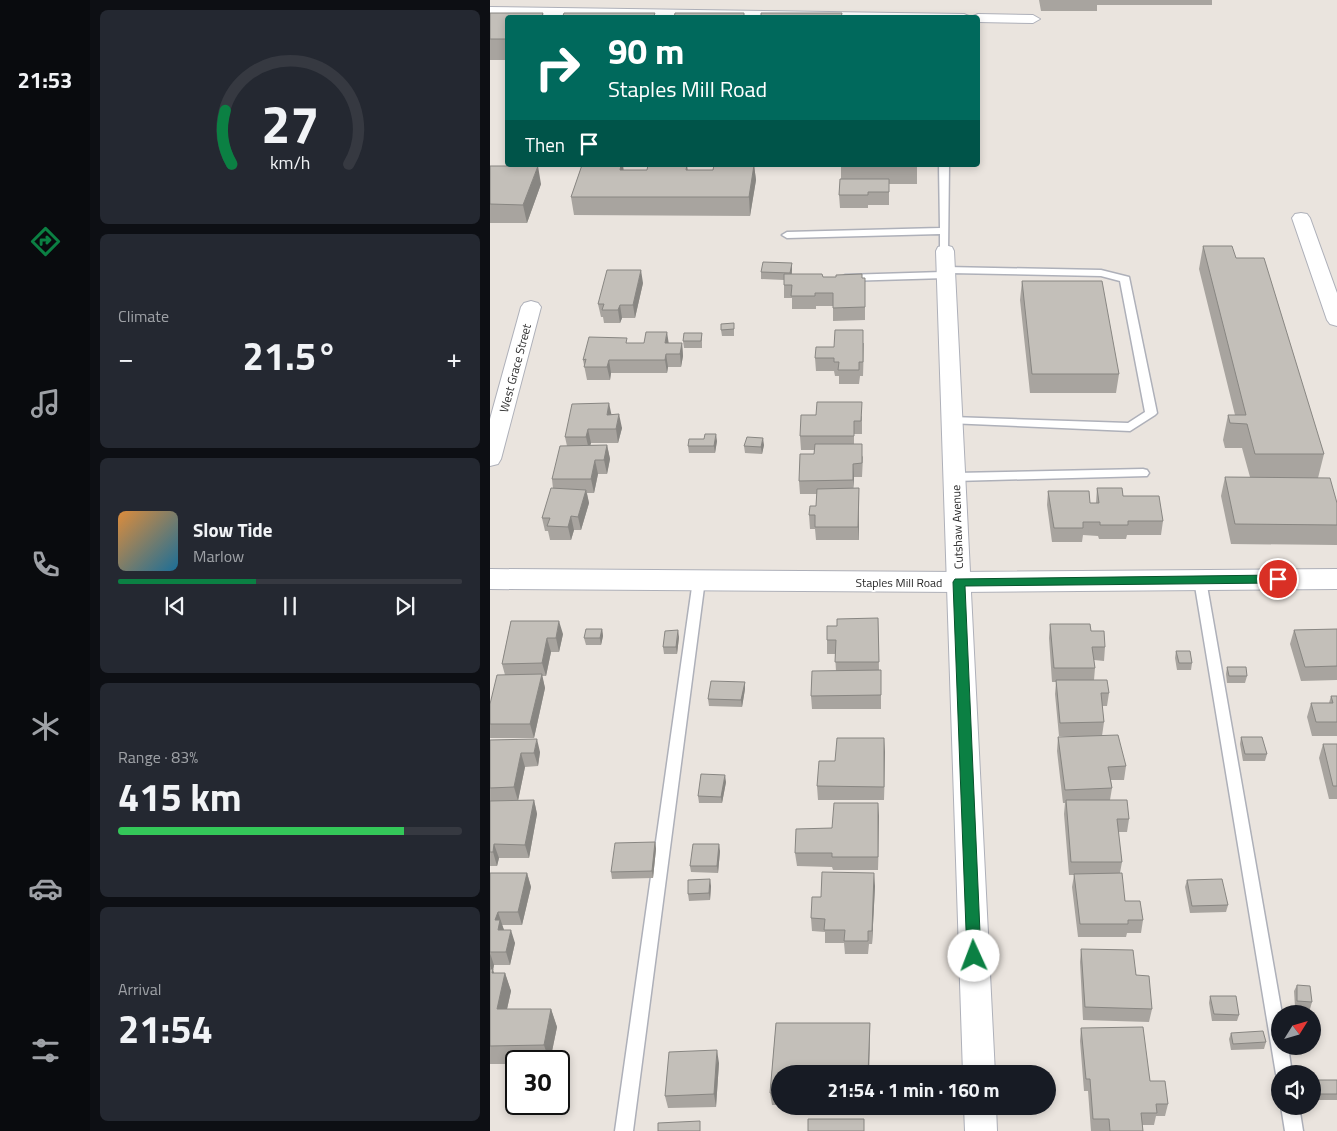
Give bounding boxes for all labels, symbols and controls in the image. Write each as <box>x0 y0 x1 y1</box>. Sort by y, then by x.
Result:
text: 90 m <box>608 24 684 78</box>
icon: right <box>525 35 590 100</box>
text: 21:53 <box>18 63 72 97</box>
text: Staples Mill Road <box>608 72 767 106</box>
text: 27 <box>261 84 319 163</box>
text: Then <box>525 130 565 159</box>
icon: arrive <box>575 130 603 158</box>
text: km/h <box>270 149 310 176</box>
icon: directions <box>28 224 63 259</box>
text: Climate <box>118 304 169 328</box>
street label: West Grace Street <box>494 321 536 415</box>
text: 21.5° <box>243 327 337 385</box>
text: − <box>118 336 134 379</box>
text: + <box>446 336 462 379</box>
icon: music <box>28 386 63 421</box>
street label: Cutshaw Avenue <box>946 485 968 569</box>
text: Slow Tide <box>193 515 272 544</box>
text: Marlow <box>193 544 244 568</box>
icon: phone <box>28 547 63 582</box>
pin <box>1257 558 1299 600</box>
icon: arrive <box>1264 565 1292 593</box>
street label: Staples Mill Road <box>856 573 942 592</box>
icon: previous <box>161 592 189 620</box>
icon: pause <box>276 592 304 620</box>
icon: next <box>391 592 419 620</box>
icon: climate <box>28 709 63 744</box>
text: Range · 83% <box>118 745 198 769</box>
text: 415 km <box>118 768 242 826</box>
icon: car <box>28 871 63 906</box>
position arrow <box>947 929 999 981</box>
text: Arrival <box>118 977 161 1001</box>
text: 21:54 <box>118 1000 213 1058</box>
north arrow <box>1271 1005 1321 1055</box>
map controls <box>1271 1005 1321 1115</box>
icon: filters <box>28 1033 63 1068</box>
speed limit sign: 30 <box>505 1050 570 1115</box>
button: sound <box>1271 1065 1321 1115</box>
text: 21:54 · 1 min · 160 m <box>827 1075 1000 1104</box>

